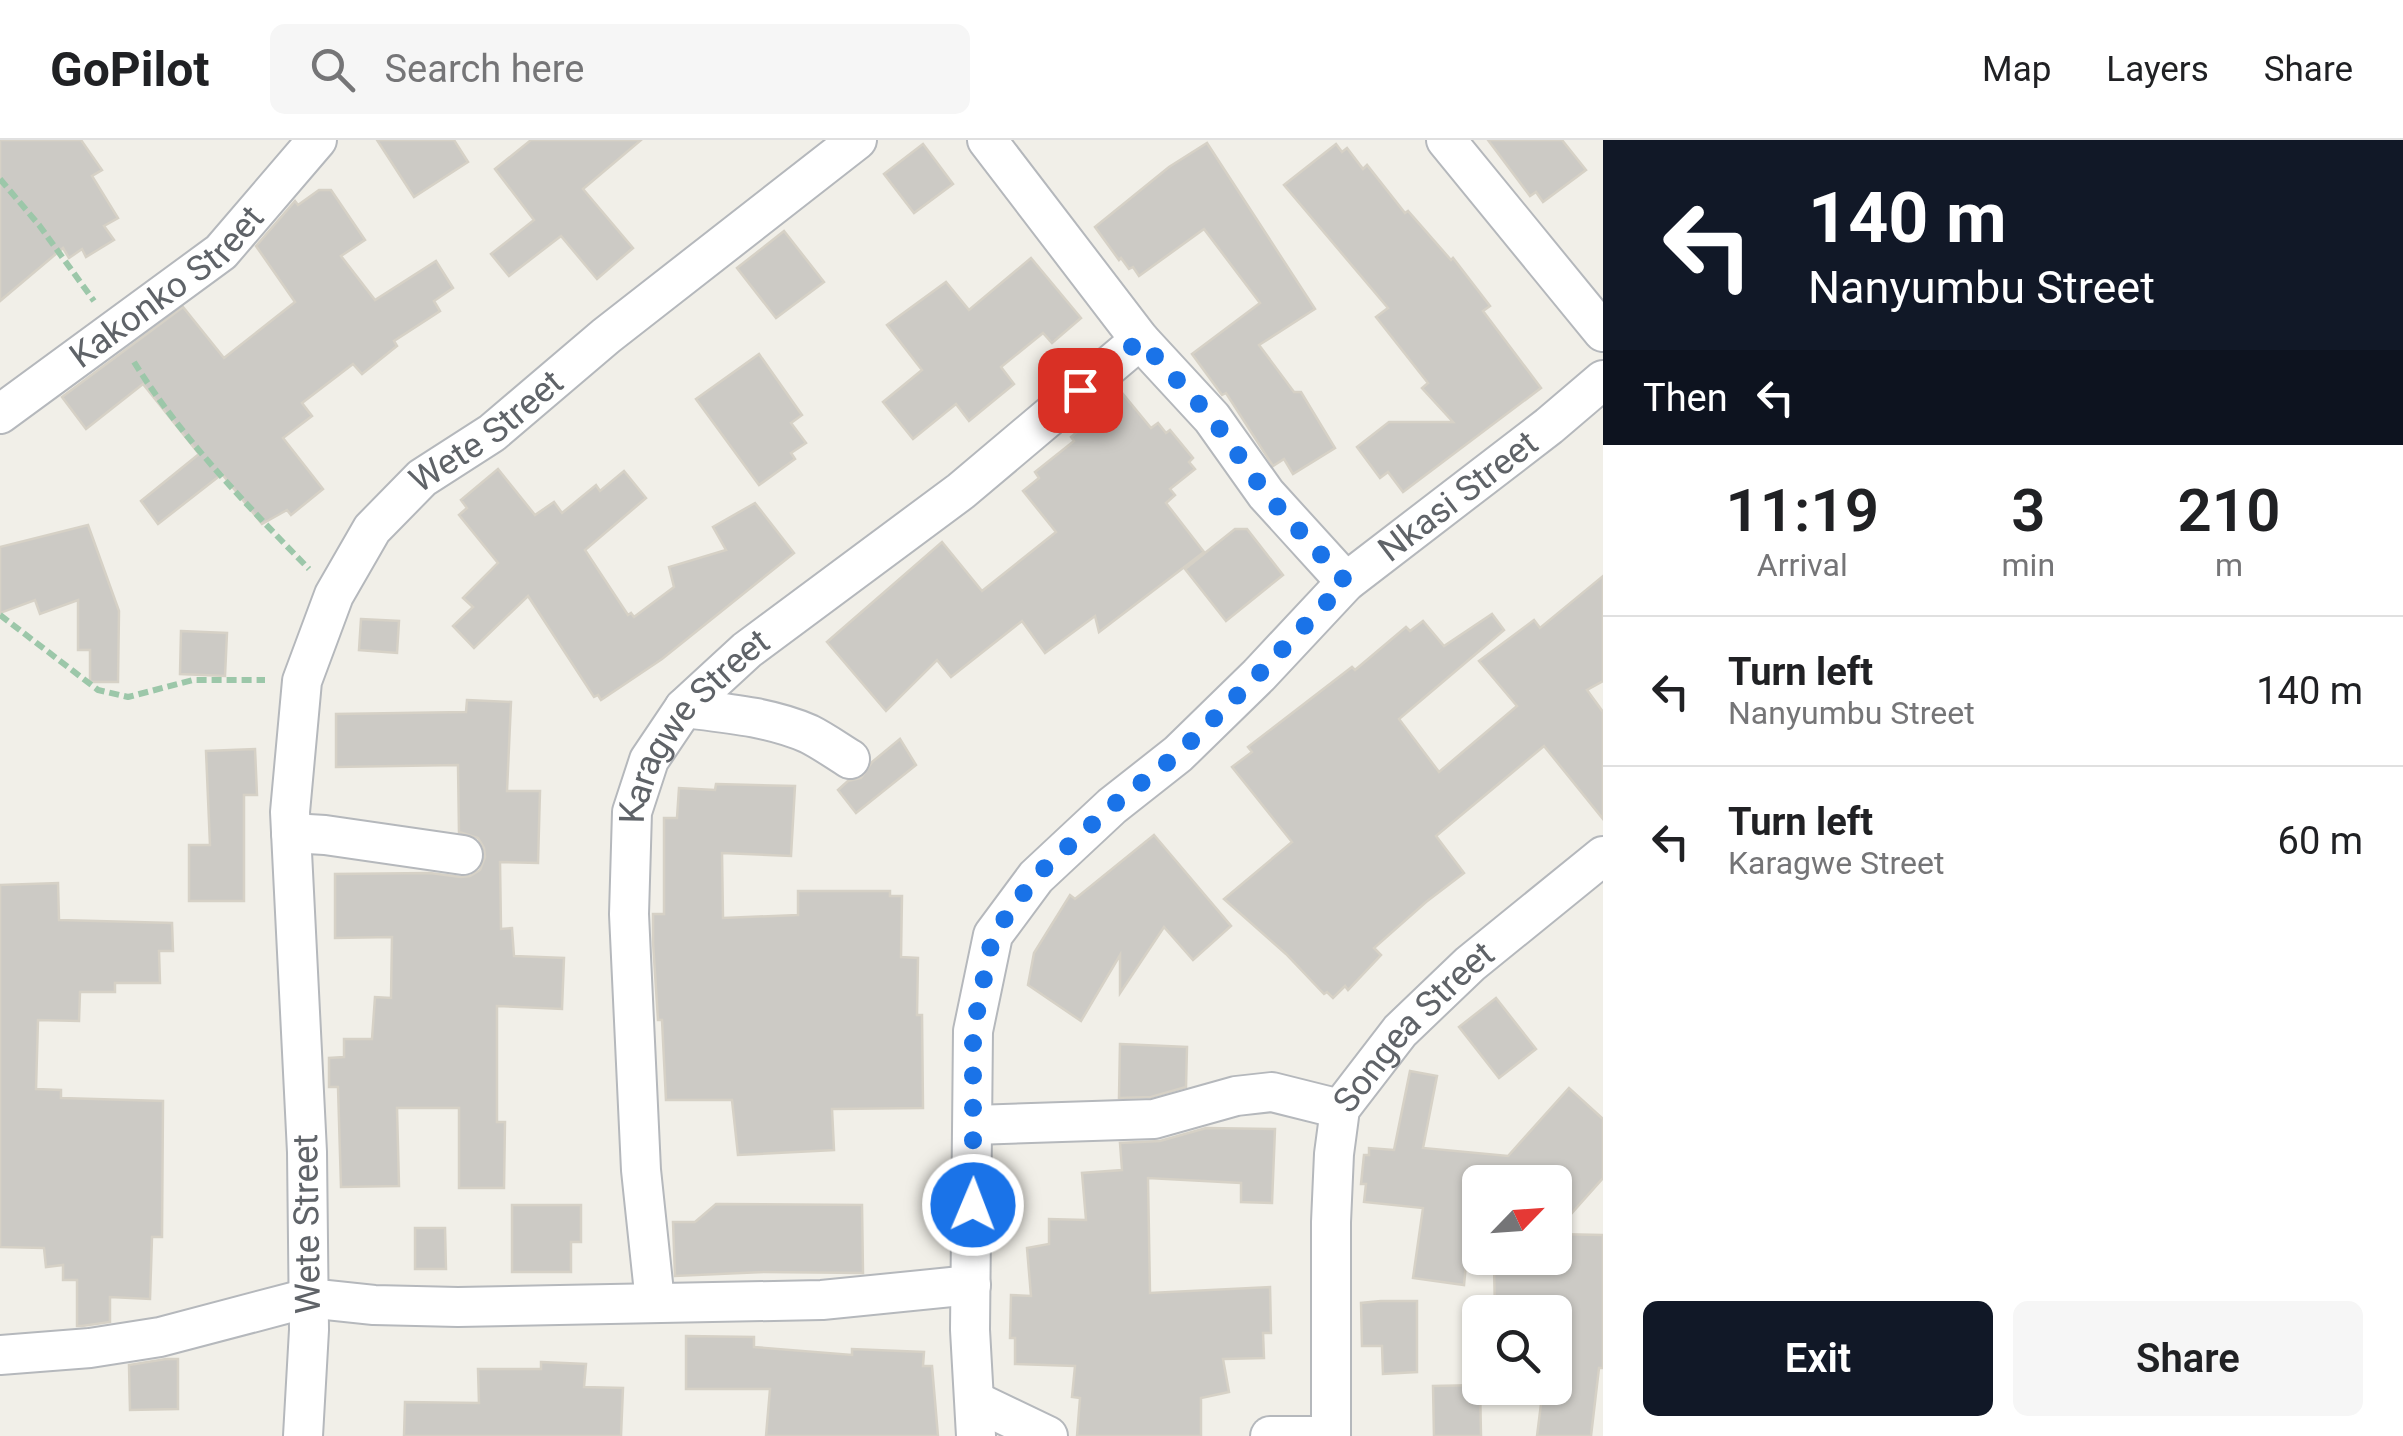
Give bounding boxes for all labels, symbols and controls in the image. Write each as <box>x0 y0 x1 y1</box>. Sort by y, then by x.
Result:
search box <box>270 24 970 114</box>
text: GoPilot <box>50 41 210 98</box>
icon: search <box>305 42 360 97</box>
text: Search here <box>385 47 584 91</box>
text: Map <box>1982 49 2051 90</box>
text: Layers <box>2106 49 2209 90</box>
text: Share <box>2264 49 2353 90</box>
text: 140 m <box>1808 177 2007 259</box>
icon: left <box>1643 180 1773 310</box>
street label: Kakonko Street <box>62 197 272 376</box>
text: Nanyumbu Street <box>1808 261 2155 314</box>
pin <box>1038 348 1123 433</box>
street label: Wete Street <box>402 361 571 501</box>
icon: arrive <box>1053 363 1108 418</box>
icon: left <box>1748 370 1803 425</box>
text: Then <box>1643 376 1728 420</box>
street label: Nkasi Street <box>1370 422 1545 570</box>
text: 11:19 <box>1726 475 1879 546</box>
text: 3 <box>2011 475 2045 546</box>
text: 210 <box>2178 475 2280 546</box>
text: Arrival <box>1757 546 1848 584</box>
text: min <box>2002 546 2055 584</box>
text: m <box>2215 546 2243 584</box>
street label: Karagwe Street <box>611 620 777 824</box>
text: Turn left <box>1728 650 1873 694</box>
icon: left <box>1643 664 1698 719</box>
text: 140 m <box>2256 669 2363 713</box>
text: Nanyumbu Street <box>1728 694 1975 732</box>
text: Turn left <box>1728 800 1873 844</box>
icon: left <box>1643 814 1698 869</box>
text: 60 m <box>2278 819 2363 863</box>
text: Karagwe Street <box>1728 844 1944 882</box>
street label: Songea Street <box>1325 933 1502 1120</box>
street label: Wete Street <box>285 1134 329 1314</box>
position arrow <box>921 1153 1025 1257</box>
north arrow <box>1462 1165 1572 1275</box>
map controls <box>1462 1165 1572 1405</box>
button: search <box>1462 1295 1572 1405</box>
button: Exit <box>1643 1301 1993 1416</box>
button: Share <box>2013 1301 2363 1416</box>

